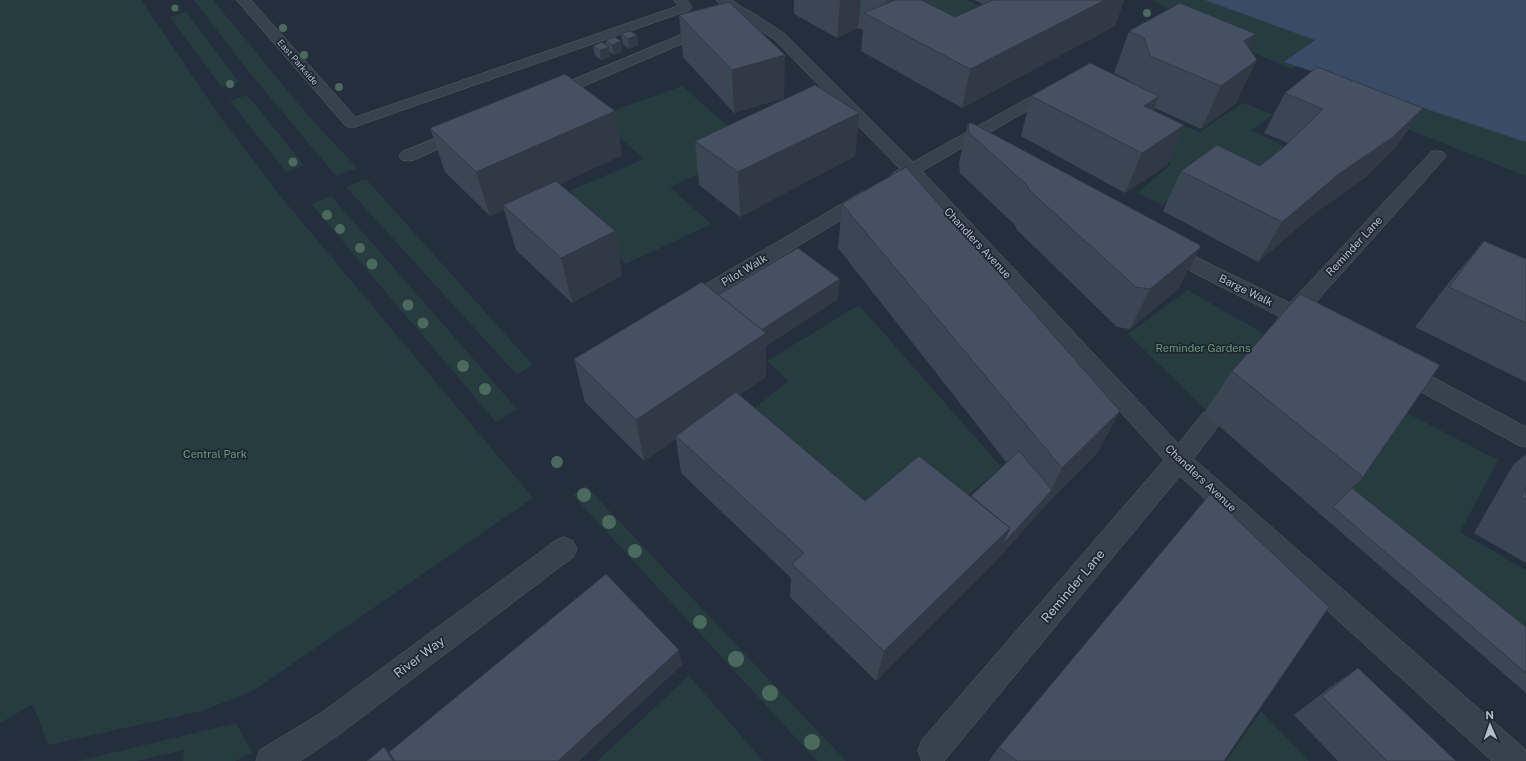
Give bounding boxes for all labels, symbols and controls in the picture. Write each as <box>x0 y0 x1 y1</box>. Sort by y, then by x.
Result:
street label: East Parkside <box>275 37 321 87</box>
street label: Chandlers Avenue <box>942 205 1014 281</box>
street label: Reminder Lane <box>1323 214 1385 278</box>
street label: Pilot Walk <box>719 252 769 288</box>
street label: Barge Walk <box>1217 272 1275 308</box>
park label: Reminder Gardens <box>1156 342 1251 354</box>
street label: Chandlers Avenue <box>1163 442 1239 514</box>
park label: Central Park <box>183 448 247 460</box>
street label: Reminder Lane <box>1038 546 1108 626</box>
street label: River Way <box>391 633 447 681</box>
north arrow <box>1470 705 1510 745</box>
text: N <box>1485 709 1494 721</box>

